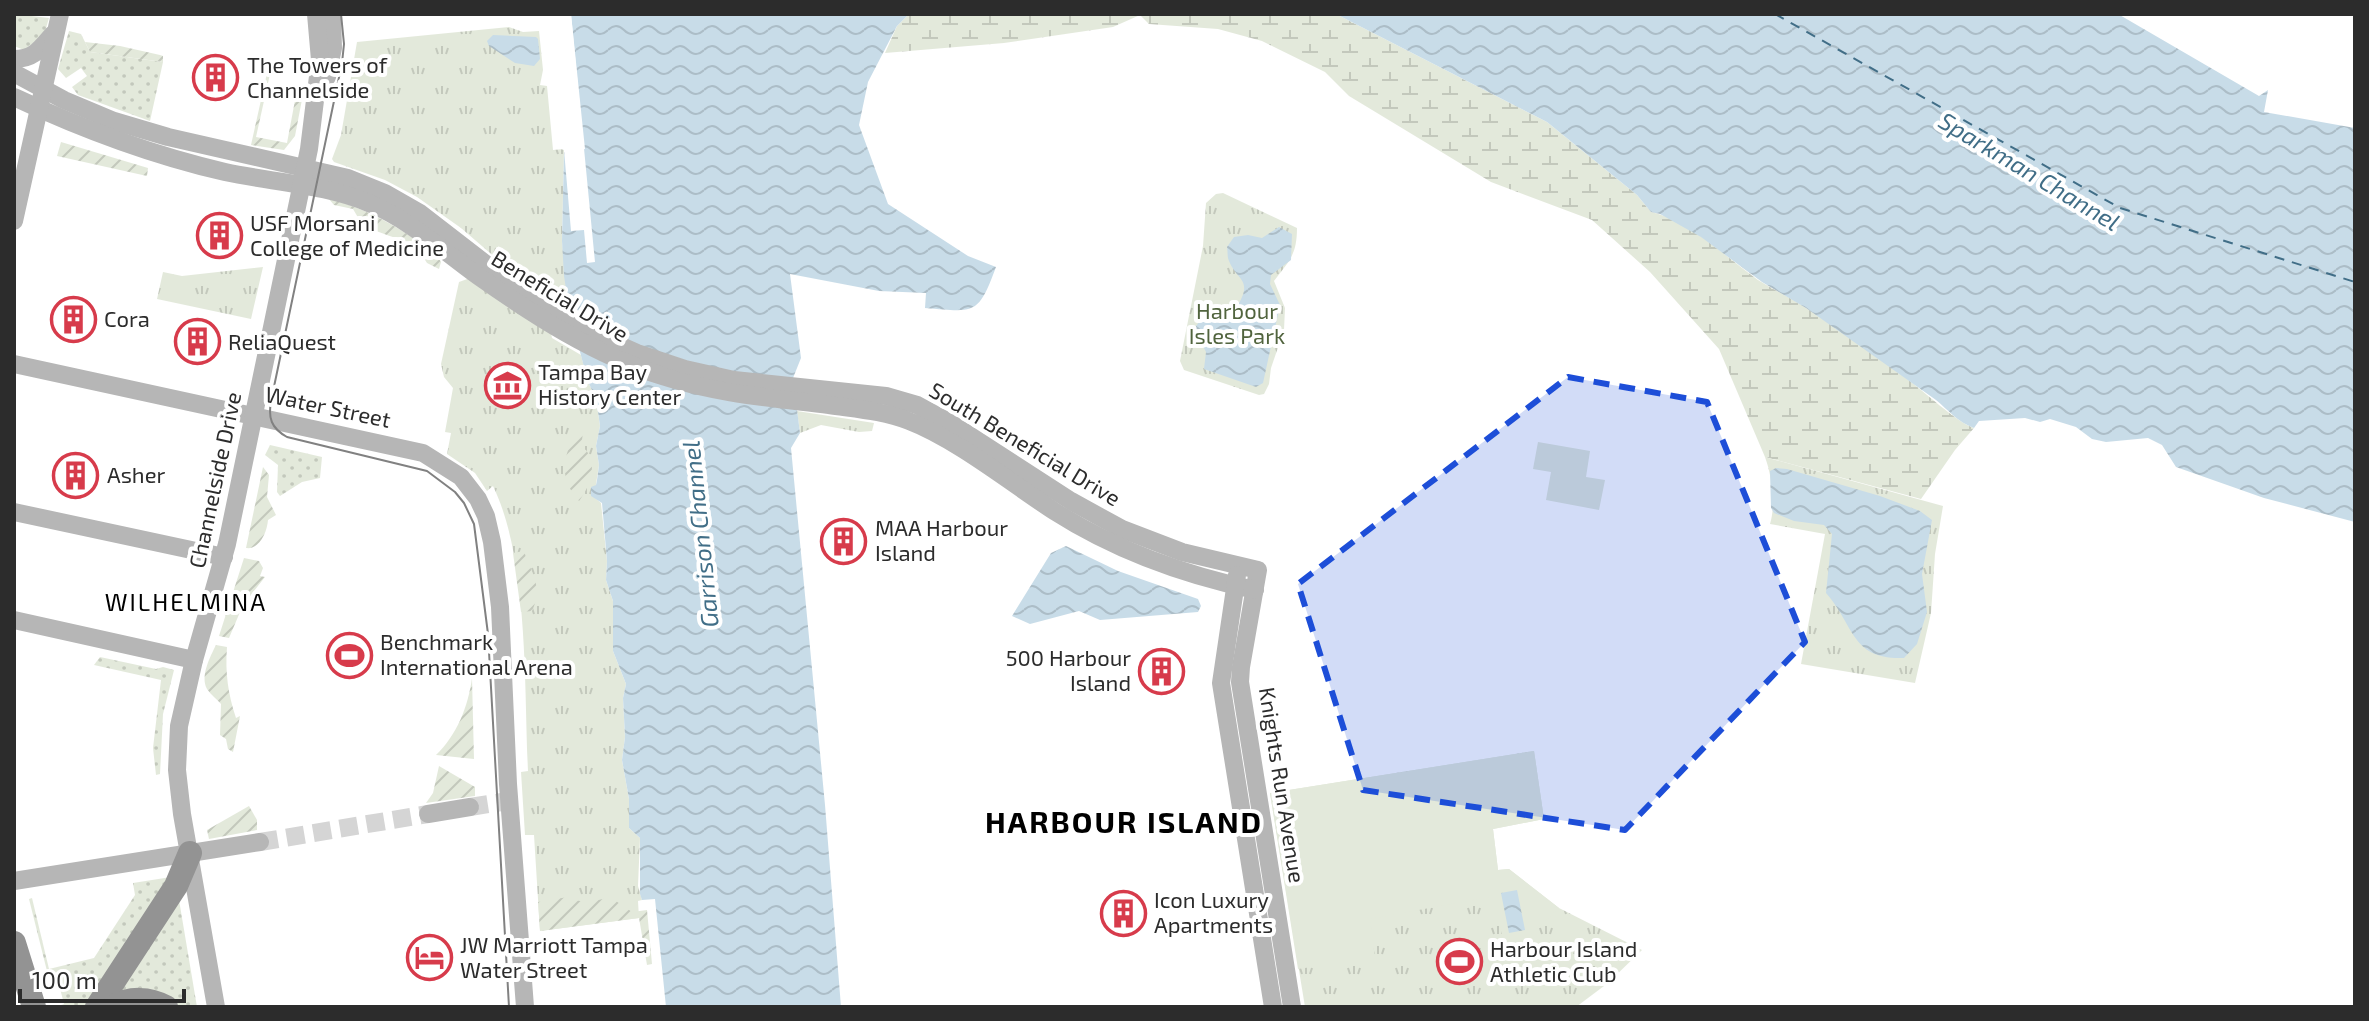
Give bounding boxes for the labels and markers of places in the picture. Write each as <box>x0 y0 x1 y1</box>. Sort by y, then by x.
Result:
place label: The Towers of Channelside <box>247 51 388 102</box>
building icon: The Towers of Channelside <box>192 54 240 102</box>
place label: USF Morsani College of Medicine <box>250 209 444 260</box>
building icon: USF Morsani College of Medicine <box>195 212 243 260</box>
building icon: Cora <box>49 295 97 343</box>
place label: Cora <box>104 305 150 331</box>
building icon: ReliaQuest <box>173 318 221 366</box>
place label: ReliaQuest <box>228 328 336 355</box>
place label: Tampa Bay History Center <box>538 358 681 409</box>
museum icon: Tampa Bay History Center <box>483 361 531 409</box>
building icon: Asher <box>52 451 100 499</box>
place label: Asher <box>107 461 165 487</box>
place label: MAA Harbour Island <box>875 514 1008 565</box>
building icon: MAA Harbour Island <box>820 517 868 565</box>
place label: Benchmark International Arena <box>380 628 573 679</box>
sports icon: Benchmark International Arena <box>325 631 373 679</box>
place label: 500 Harbour Island <box>1006 644 1131 695</box>
building icon: 500 Harbour Island <box>1138 647 1186 695</box>
place label: Icon Luxury Apartments <box>1154 886 1273 937</box>
building icon: Icon Luxury Apartments <box>1099 889 1147 937</box>
place label: JW Marriott Tampa Water Street <box>460 931 648 982</box>
hotel icon: JW Marriott Tampa Water Street <box>405 934 453 982</box>
place label: Harbour Island Athletic Club <box>1490 935 1637 986</box>
sports icon: Harbour Island Athletic Club <box>1435 938 1483 986</box>

